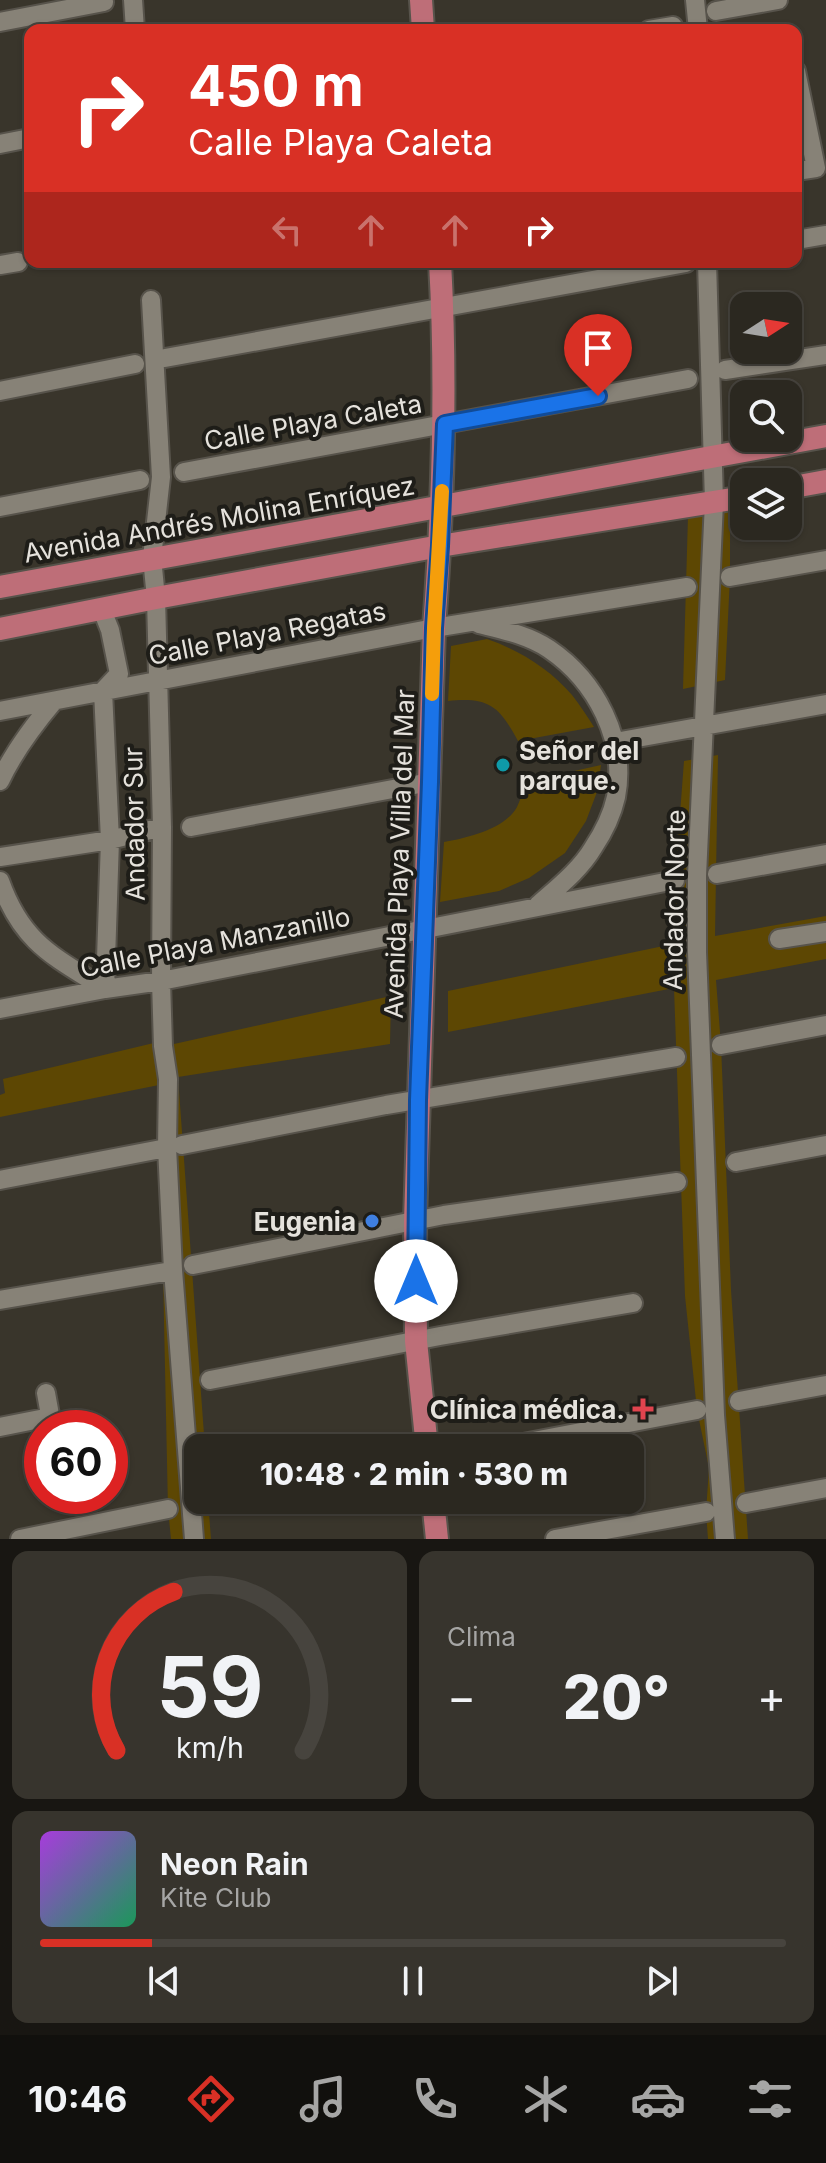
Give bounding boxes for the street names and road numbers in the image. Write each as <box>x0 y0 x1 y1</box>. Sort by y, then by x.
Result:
street label: Calle Playa Caleta <box>202 388 424 456</box>
street label: Avenida Andrés Molina Enríquez <box>21 469 417 569</box>
street label: Calle Playa Regatas <box>146 595 388 671</box>
street label: Avenida Playa Villa del Mar <box>378 688 420 1019</box>
street label: Andador Sur <box>117 746 151 901</box>
street label: Andador Norte <box>657 809 691 991</box>
street label: Calle Playa Manzanillo <box>77 901 353 983</box>

